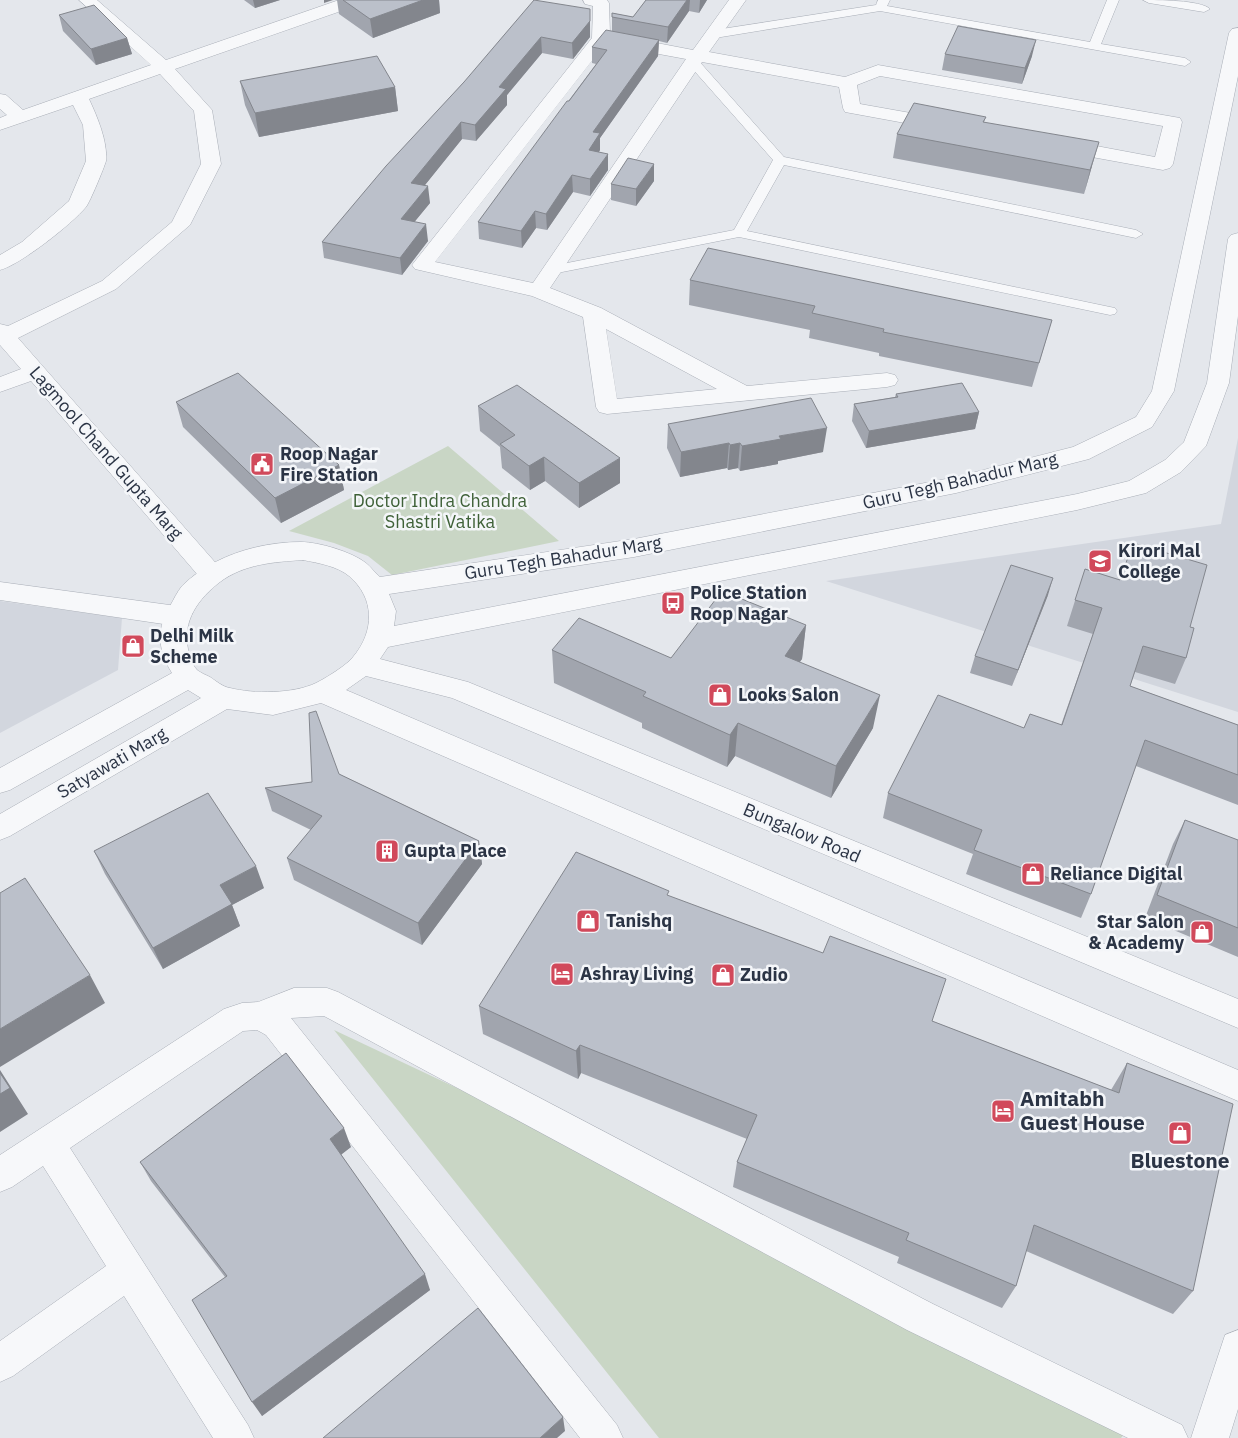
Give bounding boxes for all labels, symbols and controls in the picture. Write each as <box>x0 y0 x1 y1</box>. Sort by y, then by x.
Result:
street label: Lagmool Chand Gupta Marg <box>25 361 188 544</box>
place label: Roop Nagar Fire Station <box>280 442 378 486</box>
street label: Guru Tegh Bahadur Marg <box>860 447 1060 514</box>
public building icon: Roop Nagar Fire Station <box>249 451 275 477</box>
park label: Doctor Indra Chandra Shastri Vatika <box>353 489 528 533</box>
street label: Guru Tegh Bahadur Marg <box>463 530 664 584</box>
place label: Kirori Mal College <box>1118 539 1201 583</box>
school or university icon: Kirori Mal College <box>1087 548 1113 574</box>
place label: Police Station Roop Nagar <box>690 581 807 625</box>
bus stop icon: Police Station Roop Nagar <box>660 590 686 616</box>
place label: Delhi Milk Scheme <box>150 624 235 668</box>
shop icon: Delhi Milk Scheme <box>120 633 146 659</box>
shop icon: Looks Salon <box>707 682 733 708</box>
place label: Looks Salon <box>738 683 839 706</box>
street label: Satyawati Marg <box>53 722 171 803</box>
street label: Bungalow Road <box>740 797 865 868</box>
building icon: Gupta Place <box>374 838 400 864</box>
place label: Gupta Place <box>404 839 507 862</box>
shop icon: Reliance Digital <box>1020 861 1046 887</box>
place label: Reliance Digital <box>1050 862 1183 885</box>
shop icon: Tanishq <box>575 908 601 934</box>
place label: Tanishq <box>606 909 672 932</box>
place label: Star Salon & Academy <box>1088 910 1184 954</box>
shop icon: Star Salon & Academy <box>1189 919 1215 945</box>
hotel icon: Ashray Living <box>549 961 575 987</box>
place label: Ashray Living <box>580 962 693 985</box>
shop icon: Zudio <box>710 962 736 988</box>
place label: Zudio <box>740 963 788 986</box>
place label: Amitabh Guest House <box>1020 1084 1145 1136</box>
hotel icon: Amitabh Guest House <box>990 1098 1016 1124</box>
shop icon: Bluestone <box>1167 1120 1193 1146</box>
place label: Bluestone <box>1130 1146 1230 1174</box>

